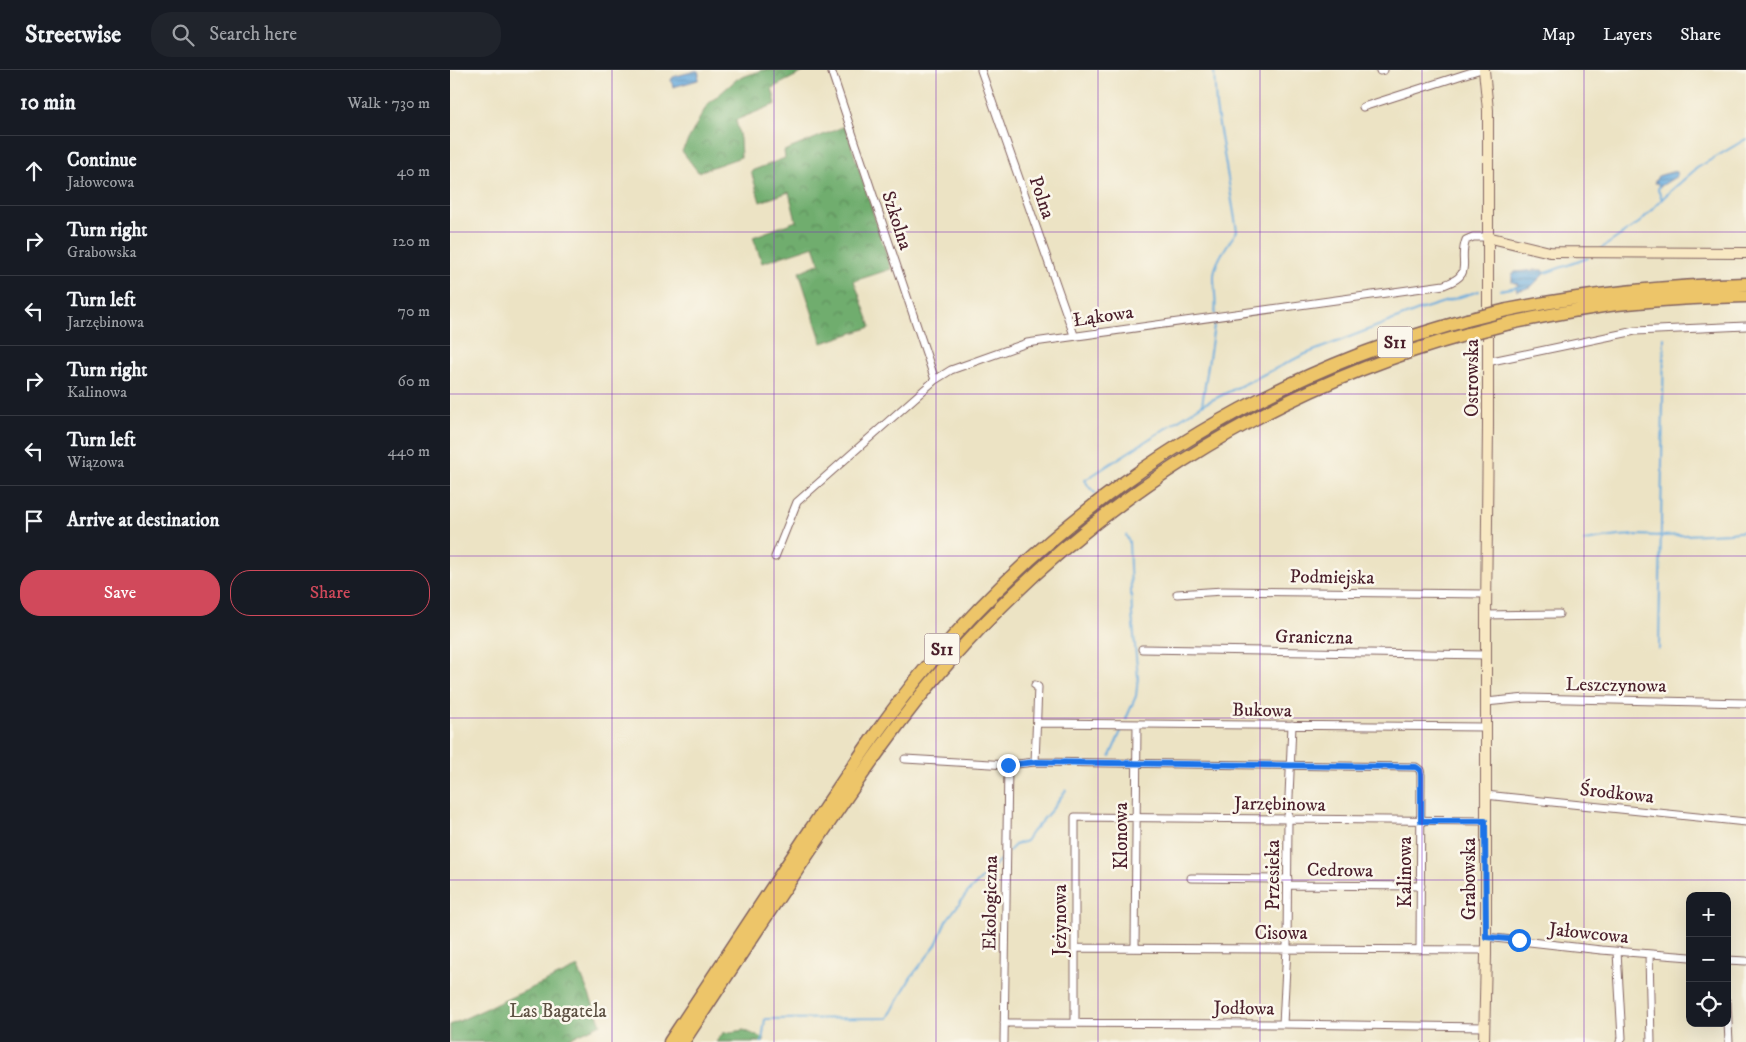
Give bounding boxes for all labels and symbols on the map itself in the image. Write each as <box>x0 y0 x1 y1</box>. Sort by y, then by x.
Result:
street label: Polna <box>1024 173 1060 222</box>
street label: Szkolna <box>876 188 917 253</box>
street label: Łąkowa <box>1072 301 1135 332</box>
road number: S11 <box>1378 326 1412 358</box>
street label: Ostrowska <box>1461 339 1484 417</box>
street label: Podmiejska <box>1289 565 1375 590</box>
street label: Graniczna <box>1275 625 1353 650</box>
road number: S11 <box>924 634 960 664</box>
street label: Leszczynowa <box>1565 673 1667 698</box>
street label: Bukowa <box>1232 698 1292 723</box>
route end <box>997 754 1020 777</box>
street label: Środkowa <box>1579 776 1655 809</box>
street label: Jarzębinowa <box>1232 792 1326 817</box>
street label: Klonowa <box>1110 802 1133 870</box>
street label: Kalinowa <box>1394 836 1417 908</box>
street label: Grabowska <box>1458 838 1481 920</box>
street label: Przesieka <box>1262 840 1285 910</box>
street label: Ekologiczna <box>978 855 1003 951</box>
street label: Cedrowa <box>1307 858 1373 883</box>
street label: Jeżynowa <box>1049 884 1072 958</box>
street label: Jałowcowa <box>1546 918 1630 949</box>
street label: Cisowa <box>1254 922 1308 945</box>
route start <box>1508 929 1531 952</box>
street label: Jodłowa <box>1211 996 1275 1021</box>
park label: Las Bagatela <box>509 1000 607 1023</box>

